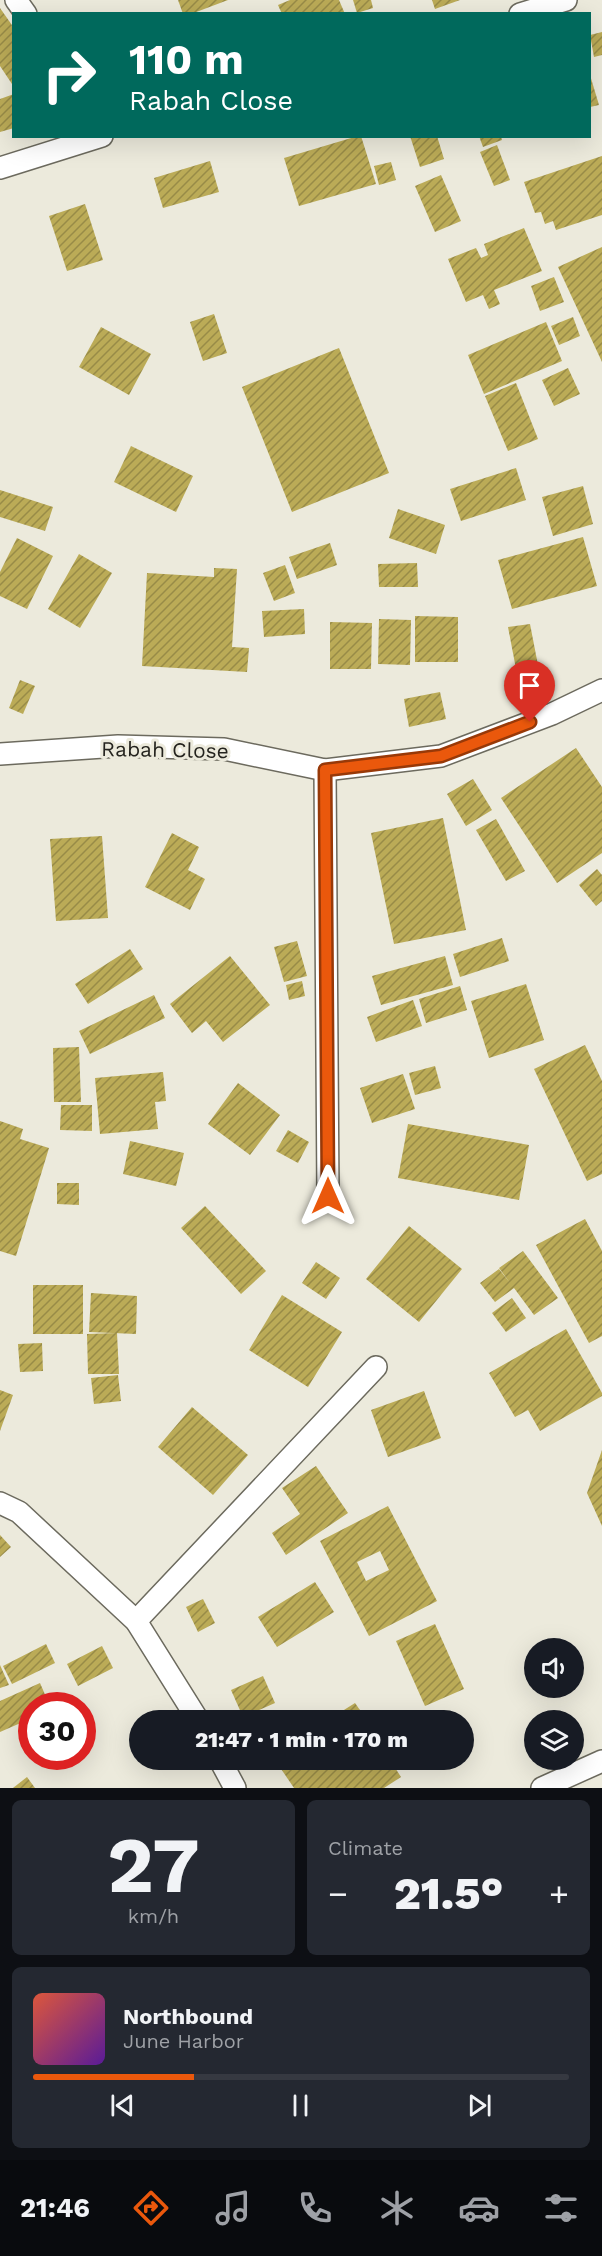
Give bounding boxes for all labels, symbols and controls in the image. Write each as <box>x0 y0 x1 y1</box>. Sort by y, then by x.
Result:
text: 110 m <box>129 35 244 84</box>
icon: right <box>30 36 108 114</box>
text: Rabah Close <box>129 85 293 117</box>
pin <box>504 660 555 722</box>
icon: arrive <box>513 669 546 702</box>
street label: Rabah Close <box>101 736 229 763</box>
position arrow <box>296 1164 360 1228</box>
map controls <box>524 1638 584 1770</box>
button: sound <box>524 1638 584 1698</box>
speed limit sign: 30 <box>18 1692 96 1770</box>
button: layers <box>524 1710 584 1770</box>
text: 21:47 · 1 min · 170 m <box>195 1727 408 1752</box>
text: 27 <box>107 1819 200 1911</box>
text: Climate <box>328 1836 403 1860</box>
text: 21.5° <box>394 1867 503 1920</box>
text: − <box>328 1874 348 1913</box>
text: + <box>549 1874 569 1913</box>
text: km/h <box>128 1904 179 1928</box>
text: Northbound <box>123 2004 253 2029</box>
text: June Harbor <box>123 2029 244 2053</box>
icon: previous <box>106 2089 139 2122</box>
icon: pause <box>284 2089 317 2122</box>
icon: next <box>463 2089 496 2122</box>
icon: directions <box>130 2187 172 2229</box>
icon: music <box>212 2187 254 2229</box>
icon: phone <box>294 2187 336 2229</box>
icon: climate <box>376 2187 418 2229</box>
icon: car <box>458 2187 500 2229</box>
icon: filters <box>540 2187 582 2229</box>
text: 21:46 <box>20 2192 90 2224</box>

